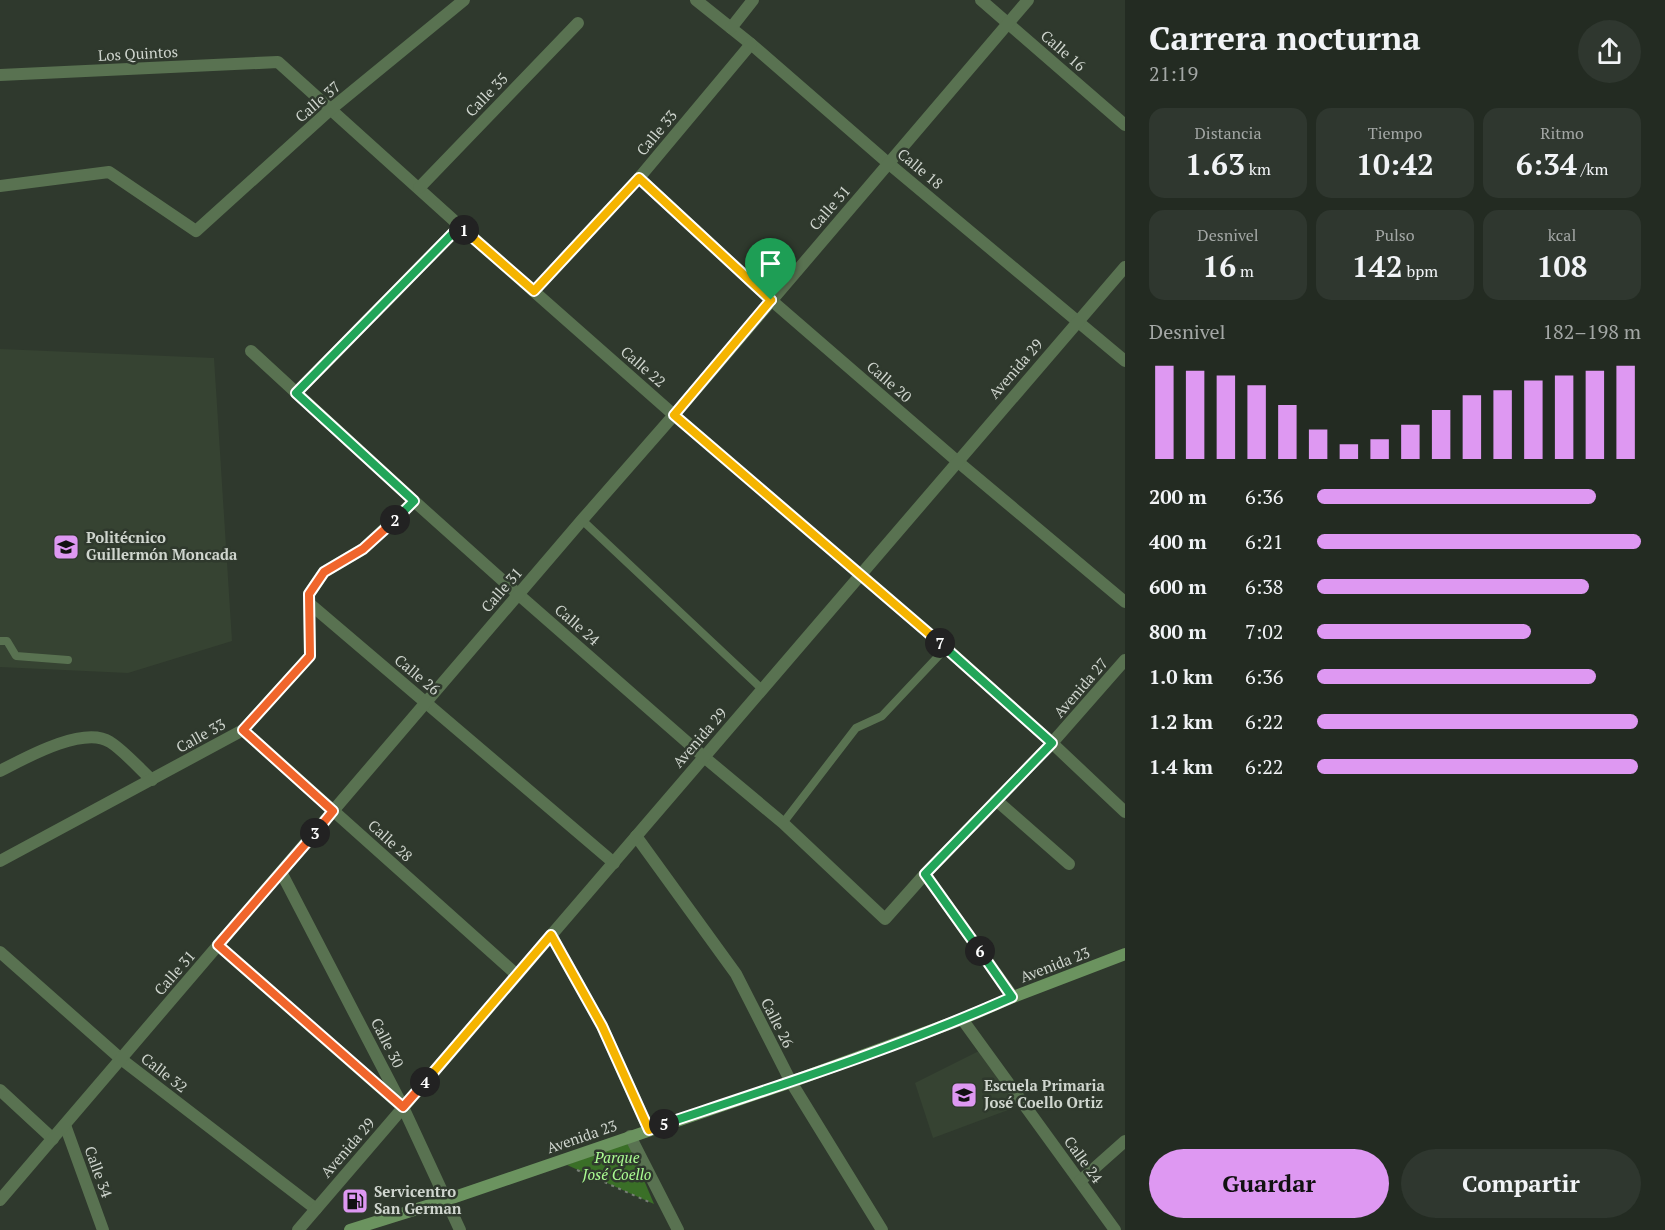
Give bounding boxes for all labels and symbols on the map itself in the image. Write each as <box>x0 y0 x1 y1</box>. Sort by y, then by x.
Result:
street label: Calle 16 <box>1037 25 1090 75</box>
street label: Los Quintos <box>97 41 179 65</box>
street label: Calle 35 <box>461 68 512 120</box>
street label: Calle 37 <box>291 76 344 126</box>
street label: Calle 33 <box>631 105 681 159</box>
street label: Calle 18 <box>894 143 948 193</box>
street label: Calle 31 <box>804 181 854 234</box>
pin: 1 <box>449 215 479 245</box>
pin <box>745 238 796 300</box>
street label: Avenida 29 <box>984 334 1047 402</box>
street label: Calle 22 <box>617 341 670 391</box>
street label: Calle 20 <box>863 356 916 406</box>
pin: 2 <box>380 505 410 535</box>
place label: Politécnico Guillermón Moncada <box>86 527 238 564</box>
school or university icon: Politécnico Guillermón Moncada <box>51 532 81 562</box>
street label: Calle 31 <box>476 563 526 616</box>
street label: Calle 24 <box>551 599 604 649</box>
pin: 7 <box>925 628 955 658</box>
street label: Calle 26 <box>391 649 445 699</box>
street label: Avenida 27 <box>1049 653 1112 721</box>
street label: Avenida 29 <box>668 703 731 771</box>
street label: Calle 33 <box>172 713 229 757</box>
street label: Calle 28 <box>364 815 417 866</box>
pin: 3 <box>300 818 330 848</box>
pin: 6 <box>965 936 995 966</box>
street label: Avenida 23 <box>1017 942 1092 986</box>
street label: Calle 31 <box>149 946 199 999</box>
street label: Calle 26 <box>757 994 799 1051</box>
street label: Calle 30 <box>367 1014 409 1071</box>
street label: Calle 32 <box>137 1048 192 1097</box>
pin: 4 <box>410 1067 440 1097</box>
place label: Escuela Primaria José Coello Ortiz <box>984 1075 1105 1112</box>
school or university icon: Escuela Primaria José Coello Ortiz <box>949 1080 979 1110</box>
pin: 5 <box>649 1109 679 1139</box>
street label: Avenida 29 <box>316 1113 379 1181</box>
street label: Avenida 23 <box>544 1115 619 1157</box>
street label: Calle 24 <box>1060 1132 1108 1187</box>
street label: Calle 34 <box>80 1143 117 1200</box>
park label: Parque José Coello <box>582 1147 652 1184</box>
place label: Servicentro San German <box>374 1181 462 1218</box>
fuel station icon: Servicentro San German <box>340 1186 370 1216</box>

